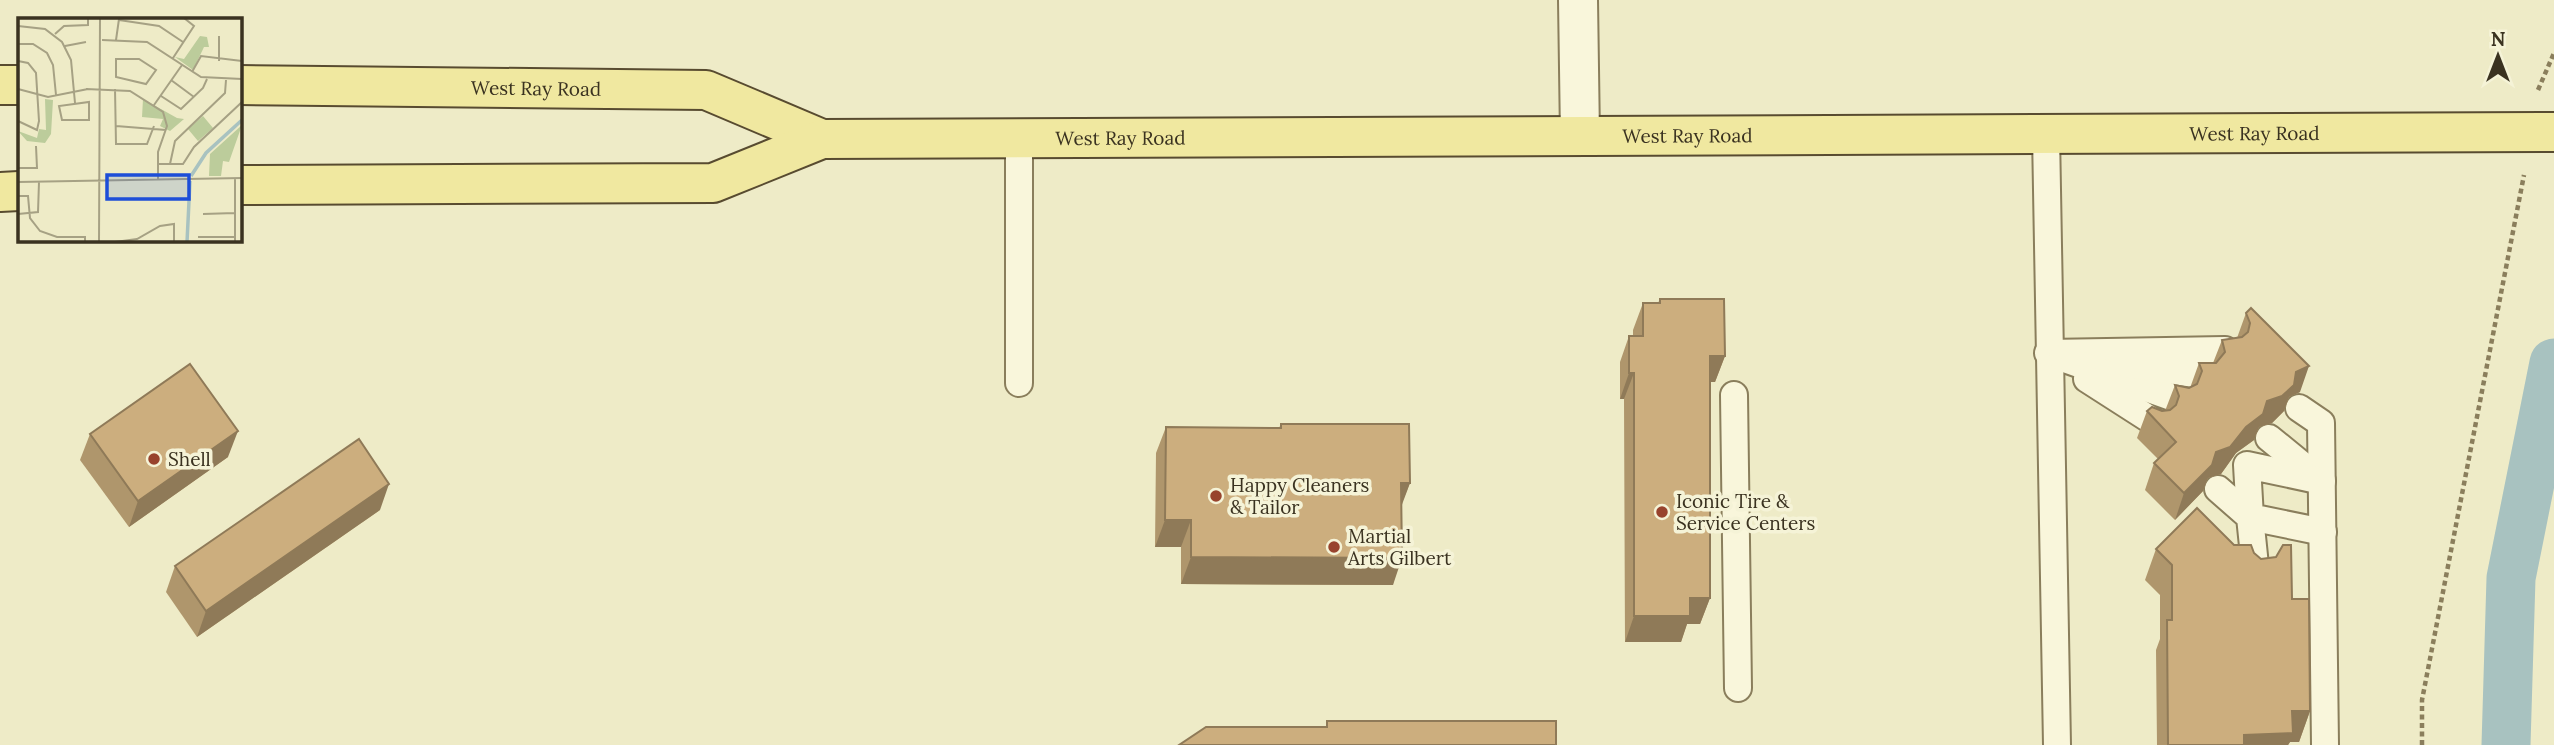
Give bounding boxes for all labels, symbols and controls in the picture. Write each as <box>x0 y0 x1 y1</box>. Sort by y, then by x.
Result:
inset map <box>18 18 242 242</box>
north arrow <box>2463 21 2533 91</box>
text: N <box>2491 27 2506 51</box>
street label: West Ray Road <box>471 75 601 101</box>
street label: West Ray Road <box>2189 121 2320 145</box>
street label: West Ray Road <box>1622 123 1753 148</box>
street label: West Ray Road <box>1055 126 1186 150</box>
place label: Shell <box>168 447 211 471</box>
marker: Shell <box>146 451 162 467</box>
place label: Happy Cleaners & Tailor <box>1230 473 1370 519</box>
marker: Happy Cleaners & Tailor <box>1208 488 1224 504</box>
place label: Iconic Tire & Service Centers <box>1676 489 1815 535</box>
marker: Iconic Tire & Service Centers <box>1654 504 1670 520</box>
place label: Martial Arts Gilbert <box>1347 524 1452 570</box>
marker: Martial Arts Gilbert <box>1326 539 1342 555</box>

